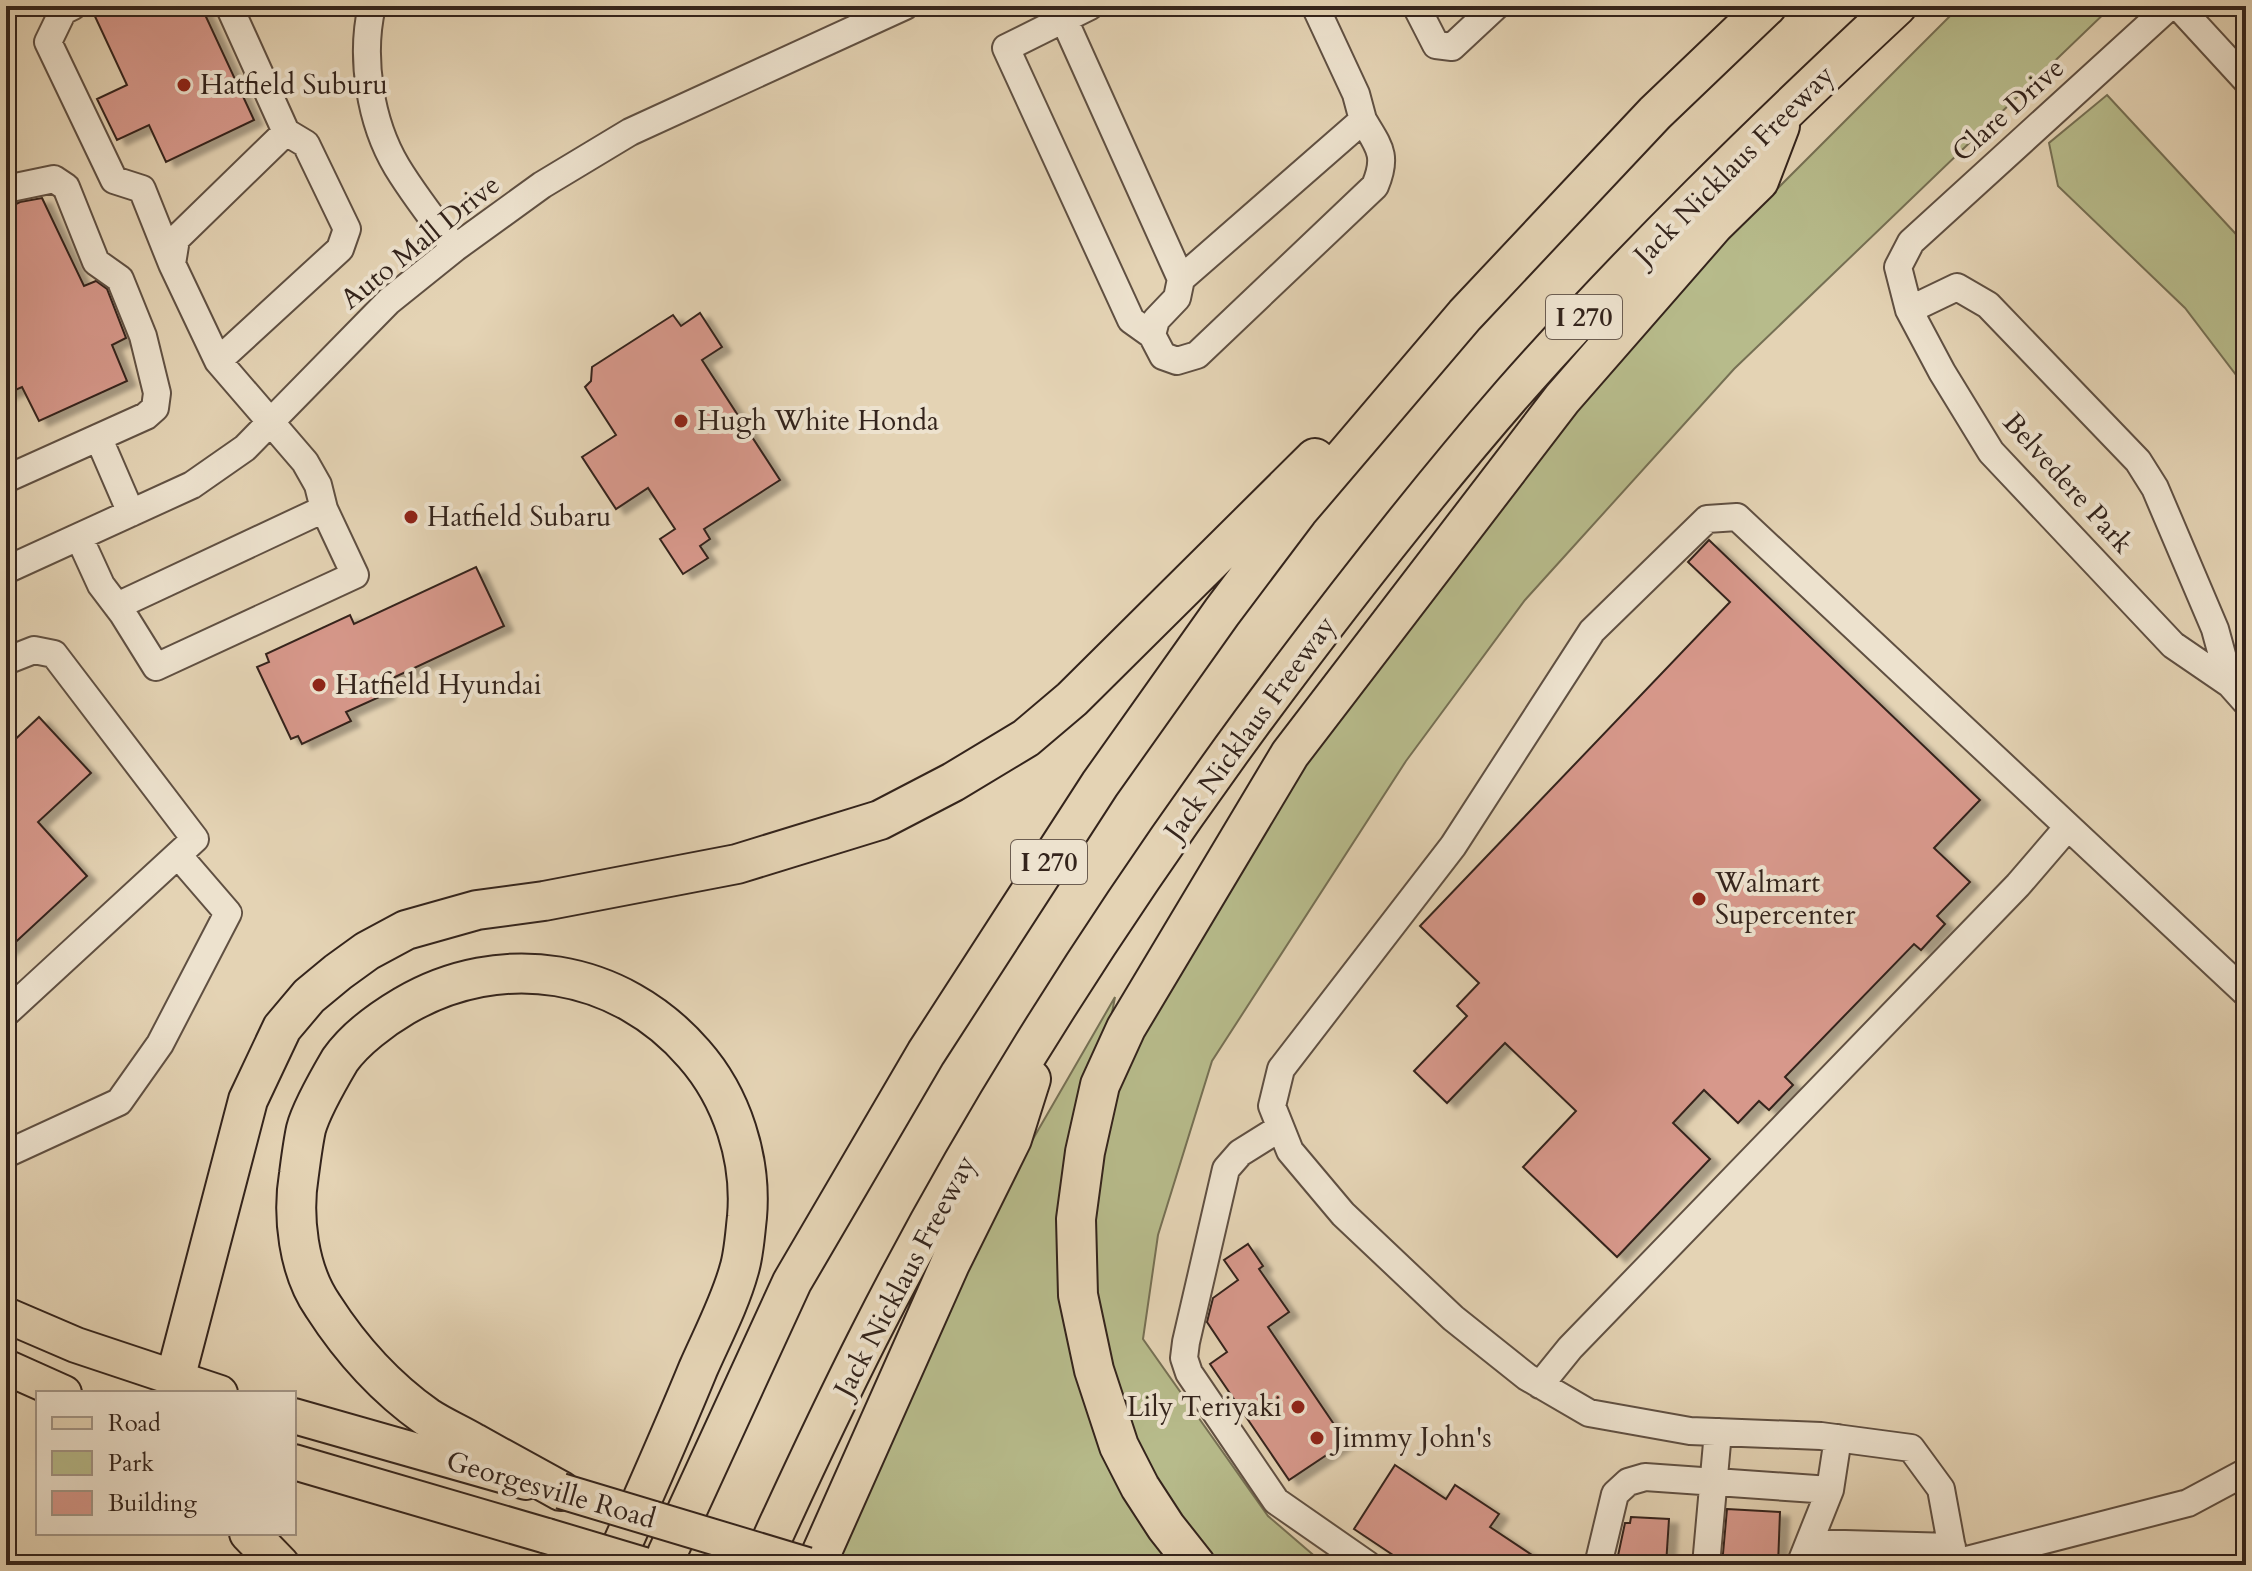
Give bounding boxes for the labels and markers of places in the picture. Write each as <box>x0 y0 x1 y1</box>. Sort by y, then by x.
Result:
place label: Hatfield Suburu <box>200 66 388 104</box>
marker: Hatfield Suburu <box>175 76 193 94</box>
place label: Hugh White Honda <box>697 402 939 440</box>
marker: Hugh White Honda <box>672 412 690 430</box>
place label: Hatfield Subaru <box>427 498 611 536</box>
marker: Hatfield Subaru <box>402 508 420 526</box>
place label: Hatfield Hyundai <box>335 666 542 704</box>
marker: Hatfield Hyundai <box>310 676 328 694</box>
place label: Walmart Supercenter <box>1714 864 1856 934</box>
marker: Walmart Supercenter <box>1690 890 1708 908</box>
place label: Lily Teriyaki <box>1127 1388 1282 1426</box>
marker: Lily Teriyaki <box>1289 1398 1307 1416</box>
place label: Jimmy John's <box>1329 1419 1492 1457</box>
marker: Jimmy John's <box>1308 1429 1326 1447</box>

